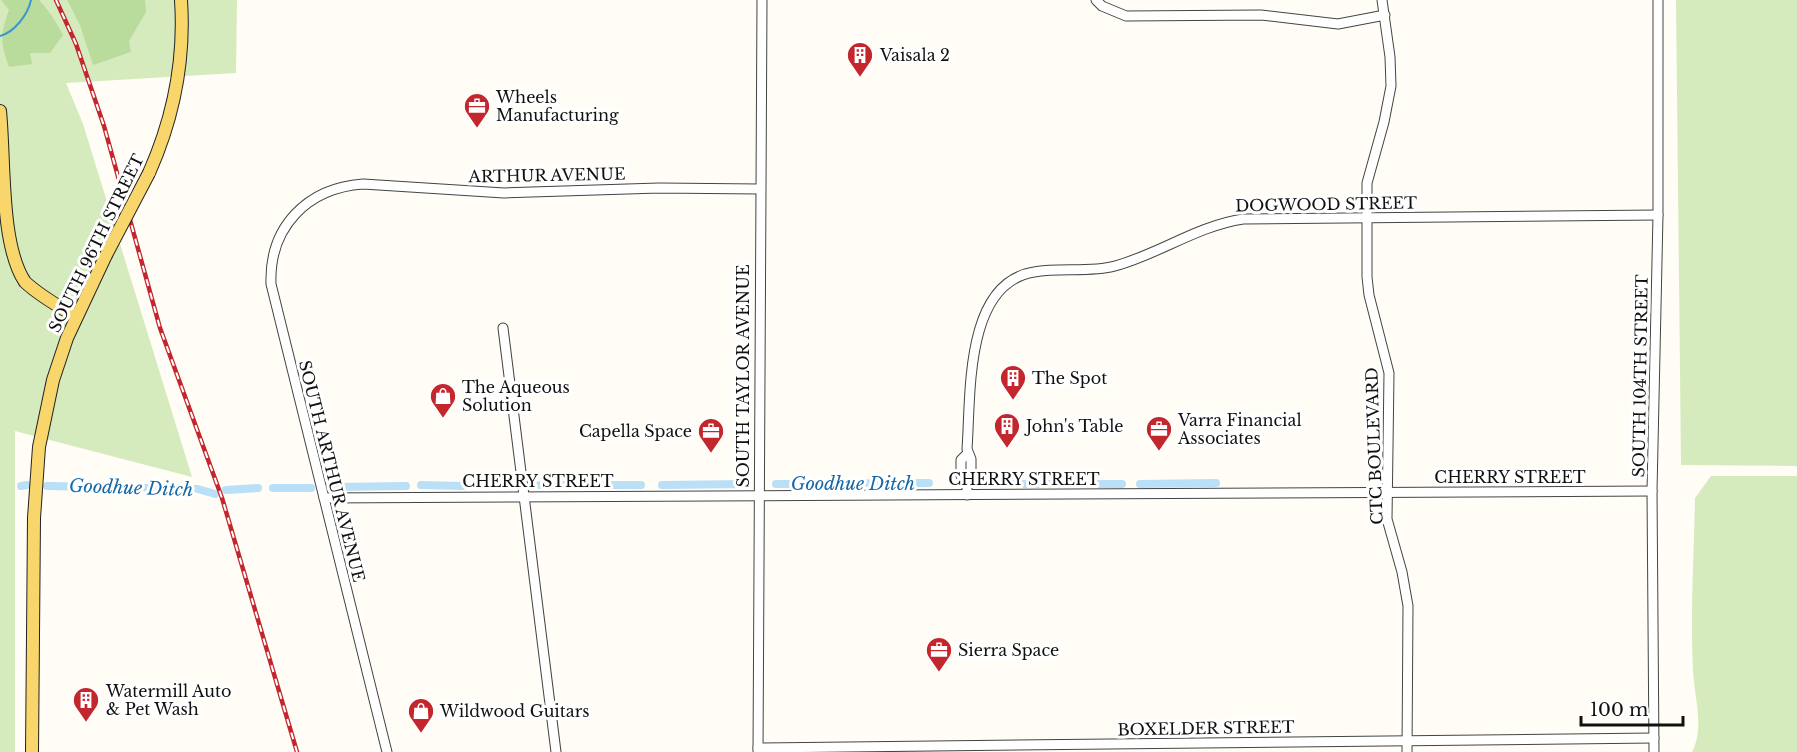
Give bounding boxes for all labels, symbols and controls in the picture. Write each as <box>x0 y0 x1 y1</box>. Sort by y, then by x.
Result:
building icon: Vaisala 2 <box>845 40 875 78</box>
place label: Vaisala 2 <box>879 45 950 65</box>
place label: Wheels Manufacturing <box>495 87 619 125</box>
office icon: Wheels Manufacturing <box>462 91 492 129</box>
street label: SOUTH 96TH STREET <box>44 150 148 335</box>
street label: ARTHUR AVENUE <box>467 164 626 186</box>
street label: DOGWOOD STREET <box>1235 192 1417 216</box>
street label: SOUTH TAYLOR AVENUE <box>733 264 753 488</box>
street label: SOUTH 104TH STREET <box>1628 274 1652 478</box>
street label: SOUTH ARTHUR AVENUE <box>295 358 369 584</box>
building icon: The Spot <box>998 363 1028 401</box>
street label: CTC BOULEVARD <box>1361 367 1387 525</box>
place label: The Spot <box>1032 368 1107 388</box>
place label: The Aqueous Solution <box>462 377 570 415</box>
shop icon: The Aqueous Solution <box>428 381 458 419</box>
place label: Varra Financial Associates <box>1177 410 1302 448</box>
building icon: John's Table <box>992 411 1022 449</box>
office icon: Varra Financial Associates <box>1144 414 1174 452</box>
office icon: Capella Space <box>696 416 726 454</box>
place label: John's Table <box>1024 416 1124 436</box>
place label: Capella Space <box>579 421 692 441</box>
street label: CHERRY STREET <box>1434 467 1586 487</box>
street label: CHERRY STREET <box>948 469 1100 489</box>
street label: CHERRY STREET <box>462 471 614 491</box>
water label: Goodhue Ditch <box>791 473 915 495</box>
water label: Goodhue Ditch <box>69 475 193 501</box>
office icon: Sierra Space <box>924 635 954 673</box>
place label: Sierra Space <box>958 640 1059 660</box>
place label: Watermill Auto & Pet Wash <box>105 681 231 719</box>
building icon: Watermill Auto & Pet Wash <box>71 685 101 723</box>
scale bar <box>1581 689 1683 727</box>
shop icon: Wildwood Guitars <box>406 696 436 734</box>
text: 100 m <box>1590 699 1648 721</box>
place label: Wildwood Guitars <box>439 701 590 721</box>
street label: BOXELDER STREET <box>1117 716 1295 740</box>

